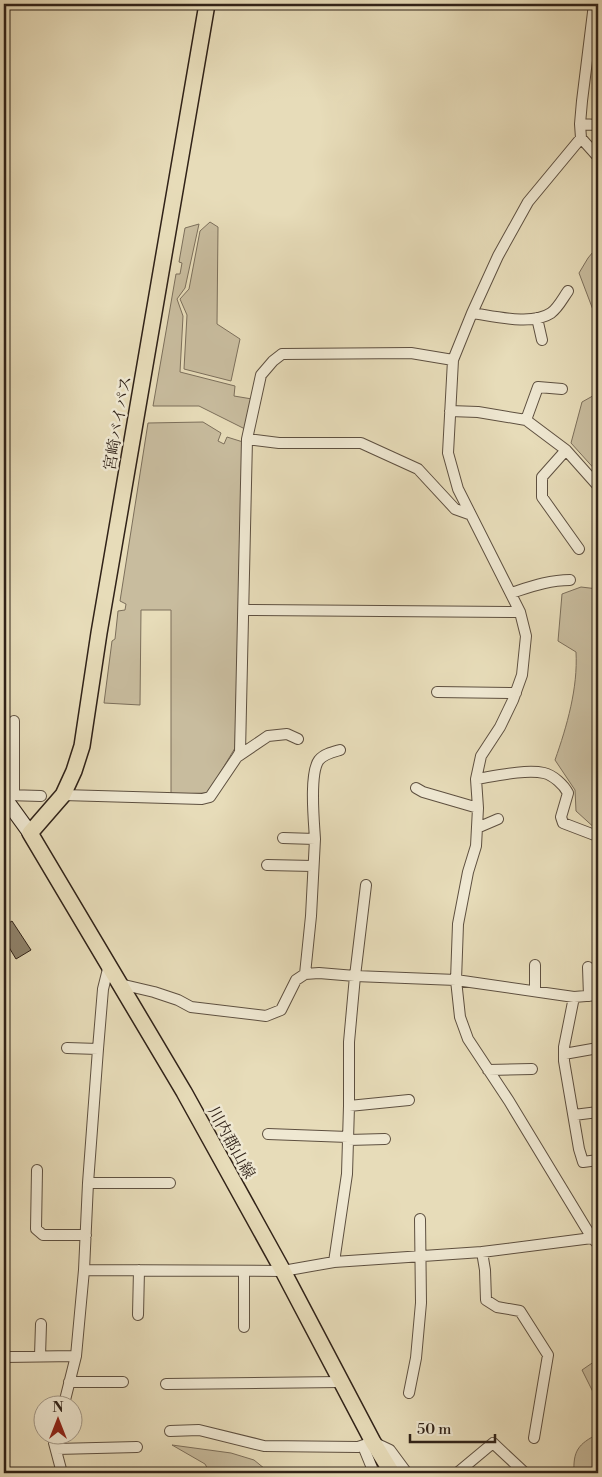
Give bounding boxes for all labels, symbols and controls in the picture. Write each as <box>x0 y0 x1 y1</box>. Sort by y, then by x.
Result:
street label: 宮崎バイパス <box>100 374 136 472</box>
street label: 川内郡山線 <box>203 1103 259 1182</box>
north arrow <box>32 1394 82 1444</box>
text: N <box>52 1399 64 1417</box>
scale bar <box>410 1412 494 1444</box>
text: 50 m <box>417 1420 451 1439</box>

